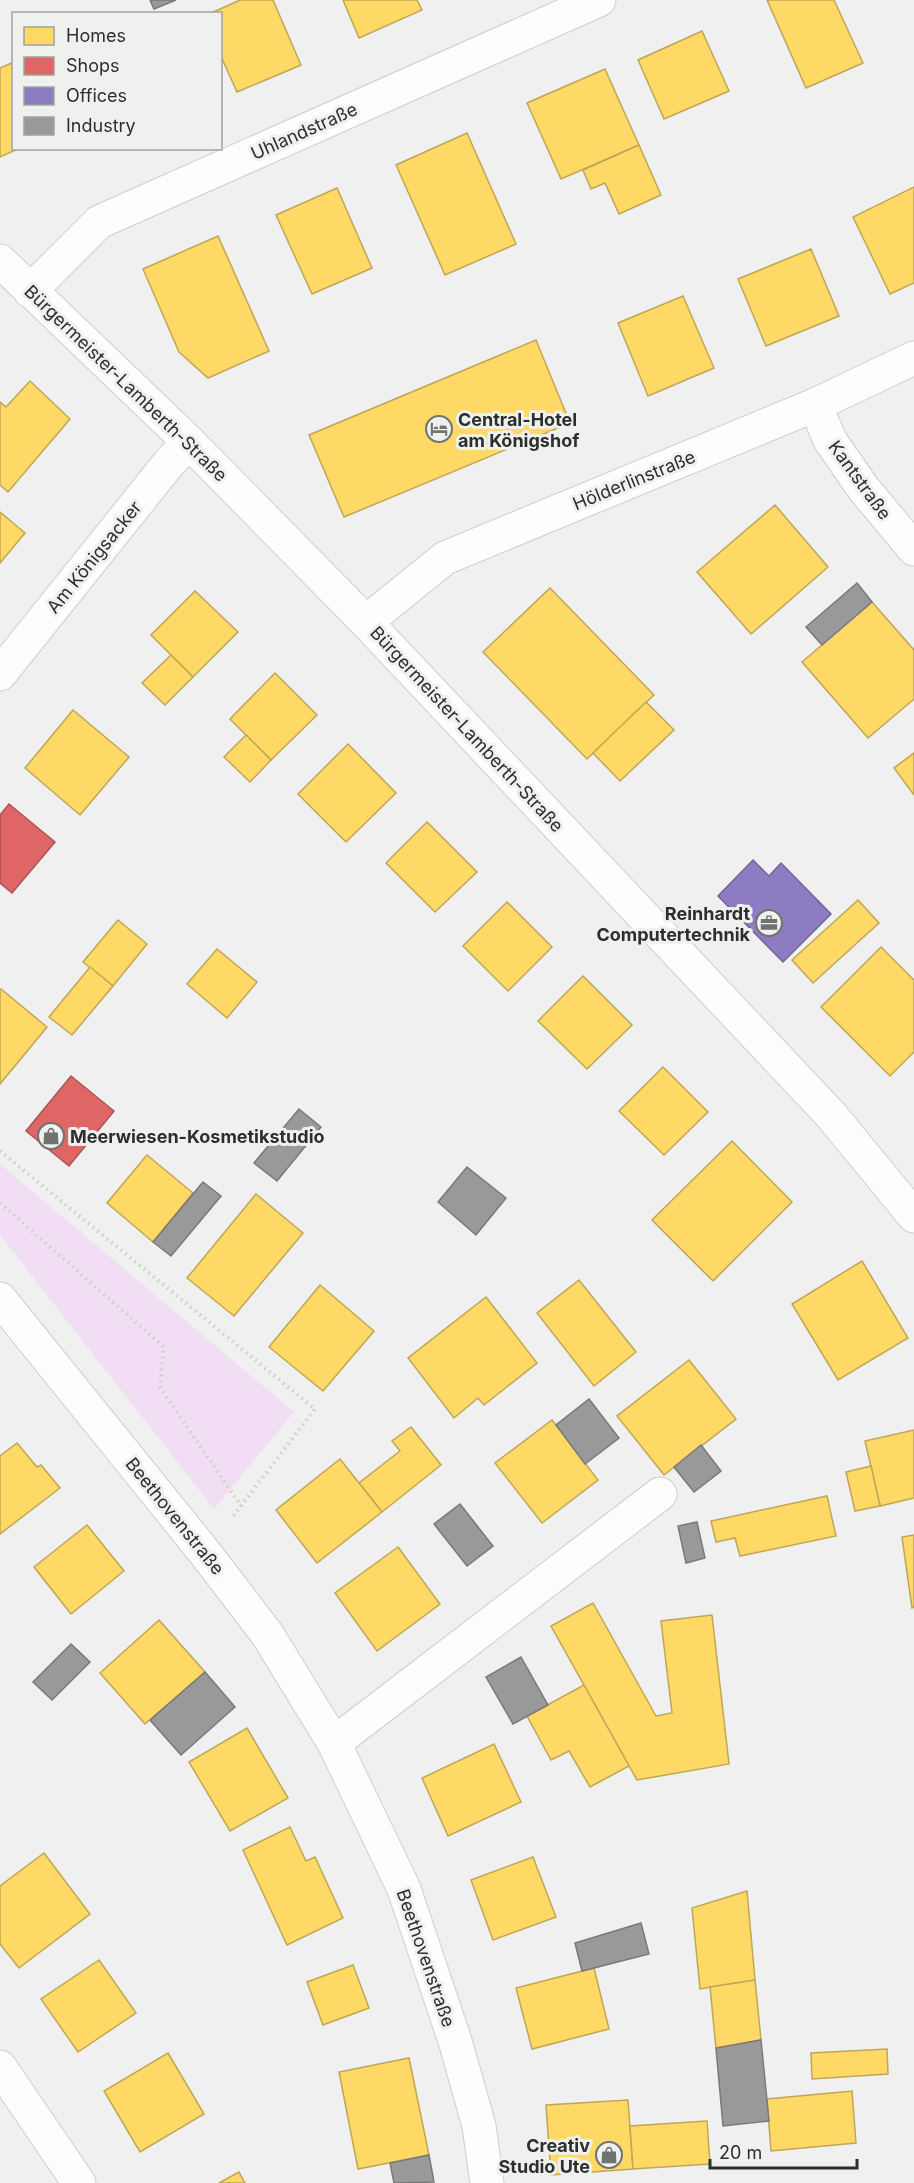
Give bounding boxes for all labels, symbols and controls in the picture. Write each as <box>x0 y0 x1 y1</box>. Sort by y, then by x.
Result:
legend <box>12 12 222 150</box>
text: Homes <box>66 25 126 46</box>
text: Shops <box>66 55 120 76</box>
text: Offices <box>66 85 127 106</box>
street label: Uhlandstraße <box>248 98 360 164</box>
text: Industry <box>66 115 136 136</box>
street label: Bürgermeister-Lamberth-Straße <box>20 280 232 486</box>
place label: Central-Hotel am Königshof <box>458 409 579 451</box>
hotel icon: Central-Hotel am Königshof <box>424 414 454 444</box>
street label: Kantstraße <box>824 436 896 524</box>
street label: Hölderlinstraße <box>570 446 698 514</box>
street label: Am Königsacker <box>42 497 146 617</box>
street label: Bürgermeister-Lamberth-Straße <box>366 622 568 836</box>
place label: Reinhardt Computertechnik <box>596 903 751 945</box>
office icon: Reinhardt Computertechnik <box>754 908 784 938</box>
shop icon: Meerwiesen-Kosmetikstudio <box>36 1121 66 1151</box>
place label: Meerwiesen-Kosmetikstudio <box>70 1126 325 1147</box>
street label: Beethovenstraße <box>121 1453 229 1579</box>
street label: Beethovenstraße <box>393 1886 459 2030</box>
scale bar <box>710 2132 857 2170</box>
place label: Creativ Studio Ute <box>499 2135 590 2177</box>
shop icon: Creativ Studio Ute <box>594 2140 624 2170</box>
text: 20 m <box>719 2142 762 2163</box>

